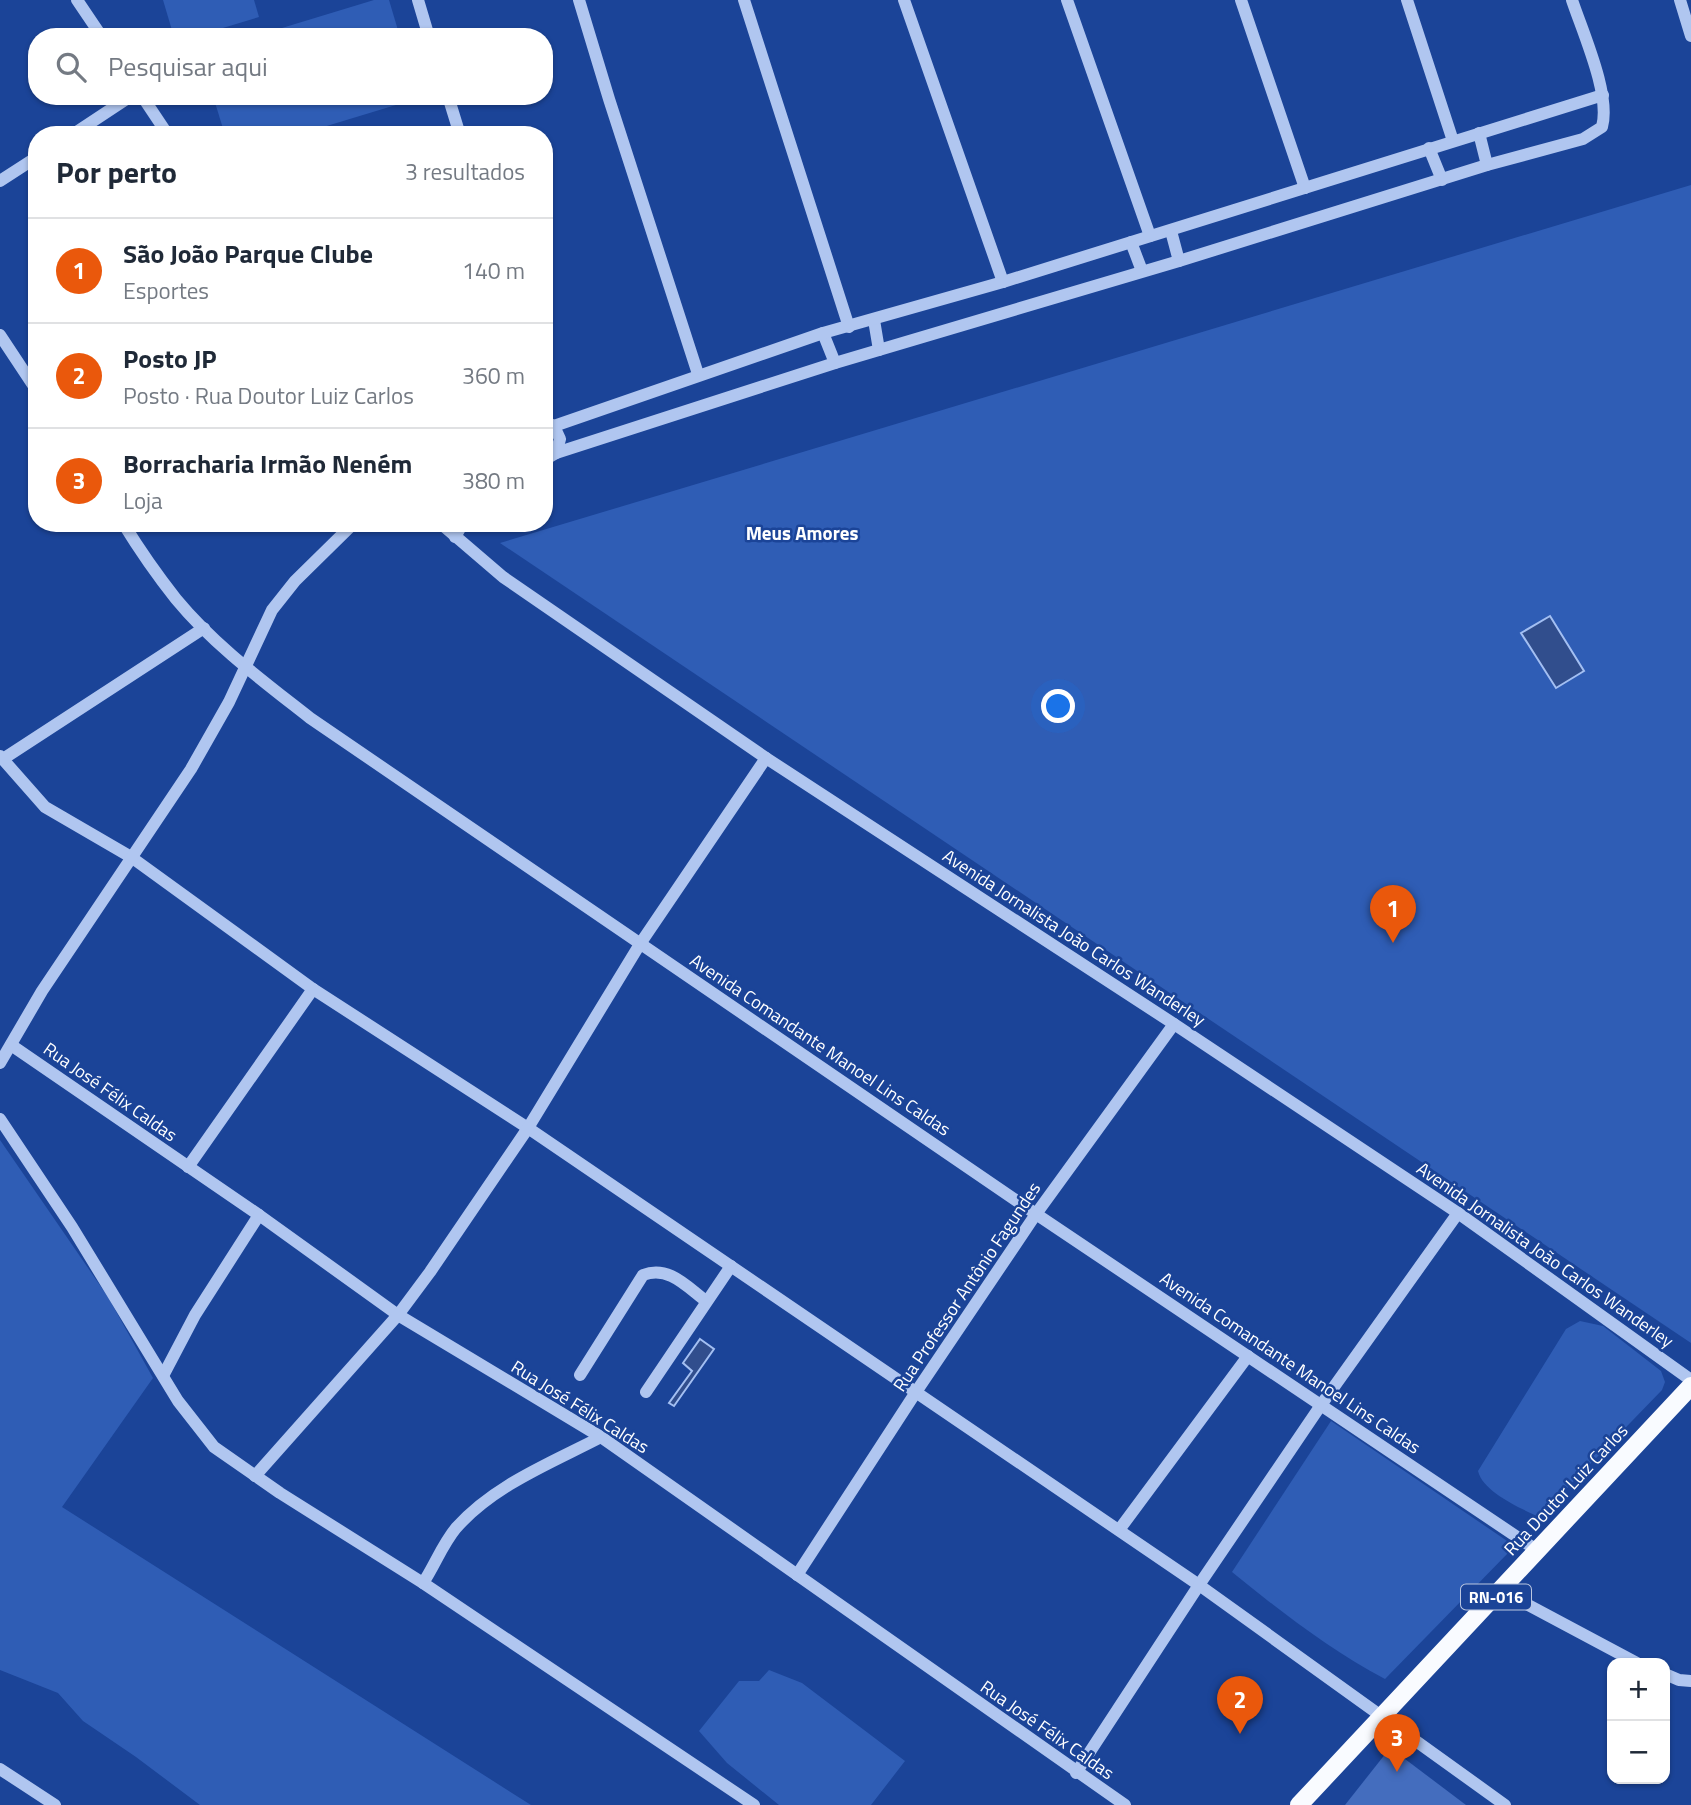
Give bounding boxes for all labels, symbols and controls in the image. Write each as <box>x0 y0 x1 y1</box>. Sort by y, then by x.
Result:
search box <box>28 28 553 105</box>
text: Pesquisar aqui <box>108 47 268 86</box>
icon: search <box>52 48 90 86</box>
text: Por perto <box>56 149 177 195</box>
text: 3 resultados <box>405 154 525 189</box>
text: São João Parque Clube <box>123 234 373 273</box>
text: 1 <box>73 253 85 288</box>
text: 140 m <box>462 253 525 288</box>
text: Esportes <box>123 273 209 308</box>
text: Posto JP <box>123 339 217 378</box>
text: 2 <box>73 358 85 393</box>
text: 360 m <box>462 358 525 393</box>
text: Posto · Rua Doutor Luiz Carlos <box>123 378 414 413</box>
text: Borracharia Irmão Neném <box>123 444 412 483</box>
text: 3 <box>73 463 85 498</box>
text: 380 m <box>462 463 525 498</box>
text: Loja <box>123 483 163 518</box>
district label: Meus Amores <box>746 518 858 547</box>
your location <box>1041 689 1075 723</box>
street label: Avenida Jornalista João Carlos Wanderley <box>938 842 1211 1033</box>
pin: 1 <box>1370 885 1416 943</box>
street label: Avenida Comandante Manoel Lins Caldas <box>684 947 956 1142</box>
street label: Rua José Félix Caldas <box>38 1035 183 1148</box>
street label: Avenida Jornalista João Carlos Wanderley <box>1411 1155 1680 1354</box>
street label: Rua Professor Antônio Fagundes <box>886 1176 1047 1397</box>
street label: Avenida Comandante Manoel Lins Caldas <box>1154 1265 1426 1460</box>
street label: Rua José Félix Caldas <box>506 1353 654 1460</box>
street label: Rua Doutor Luiz Carlos <box>1497 1418 1634 1562</box>
road number: RN-016 <box>1461 1584 1531 1610</box>
map controls <box>1607 1658 1670 1784</box>
button: + <box>1607 1658 1670 1721</box>
street label: Rua José Félix Caldas <box>975 1673 1120 1786</box>
pin: 2 <box>1217 1676 1263 1734</box>
pin: 3 <box>1374 1714 1420 1772</box>
button: − <box>1607 1721 1670 1784</box>

